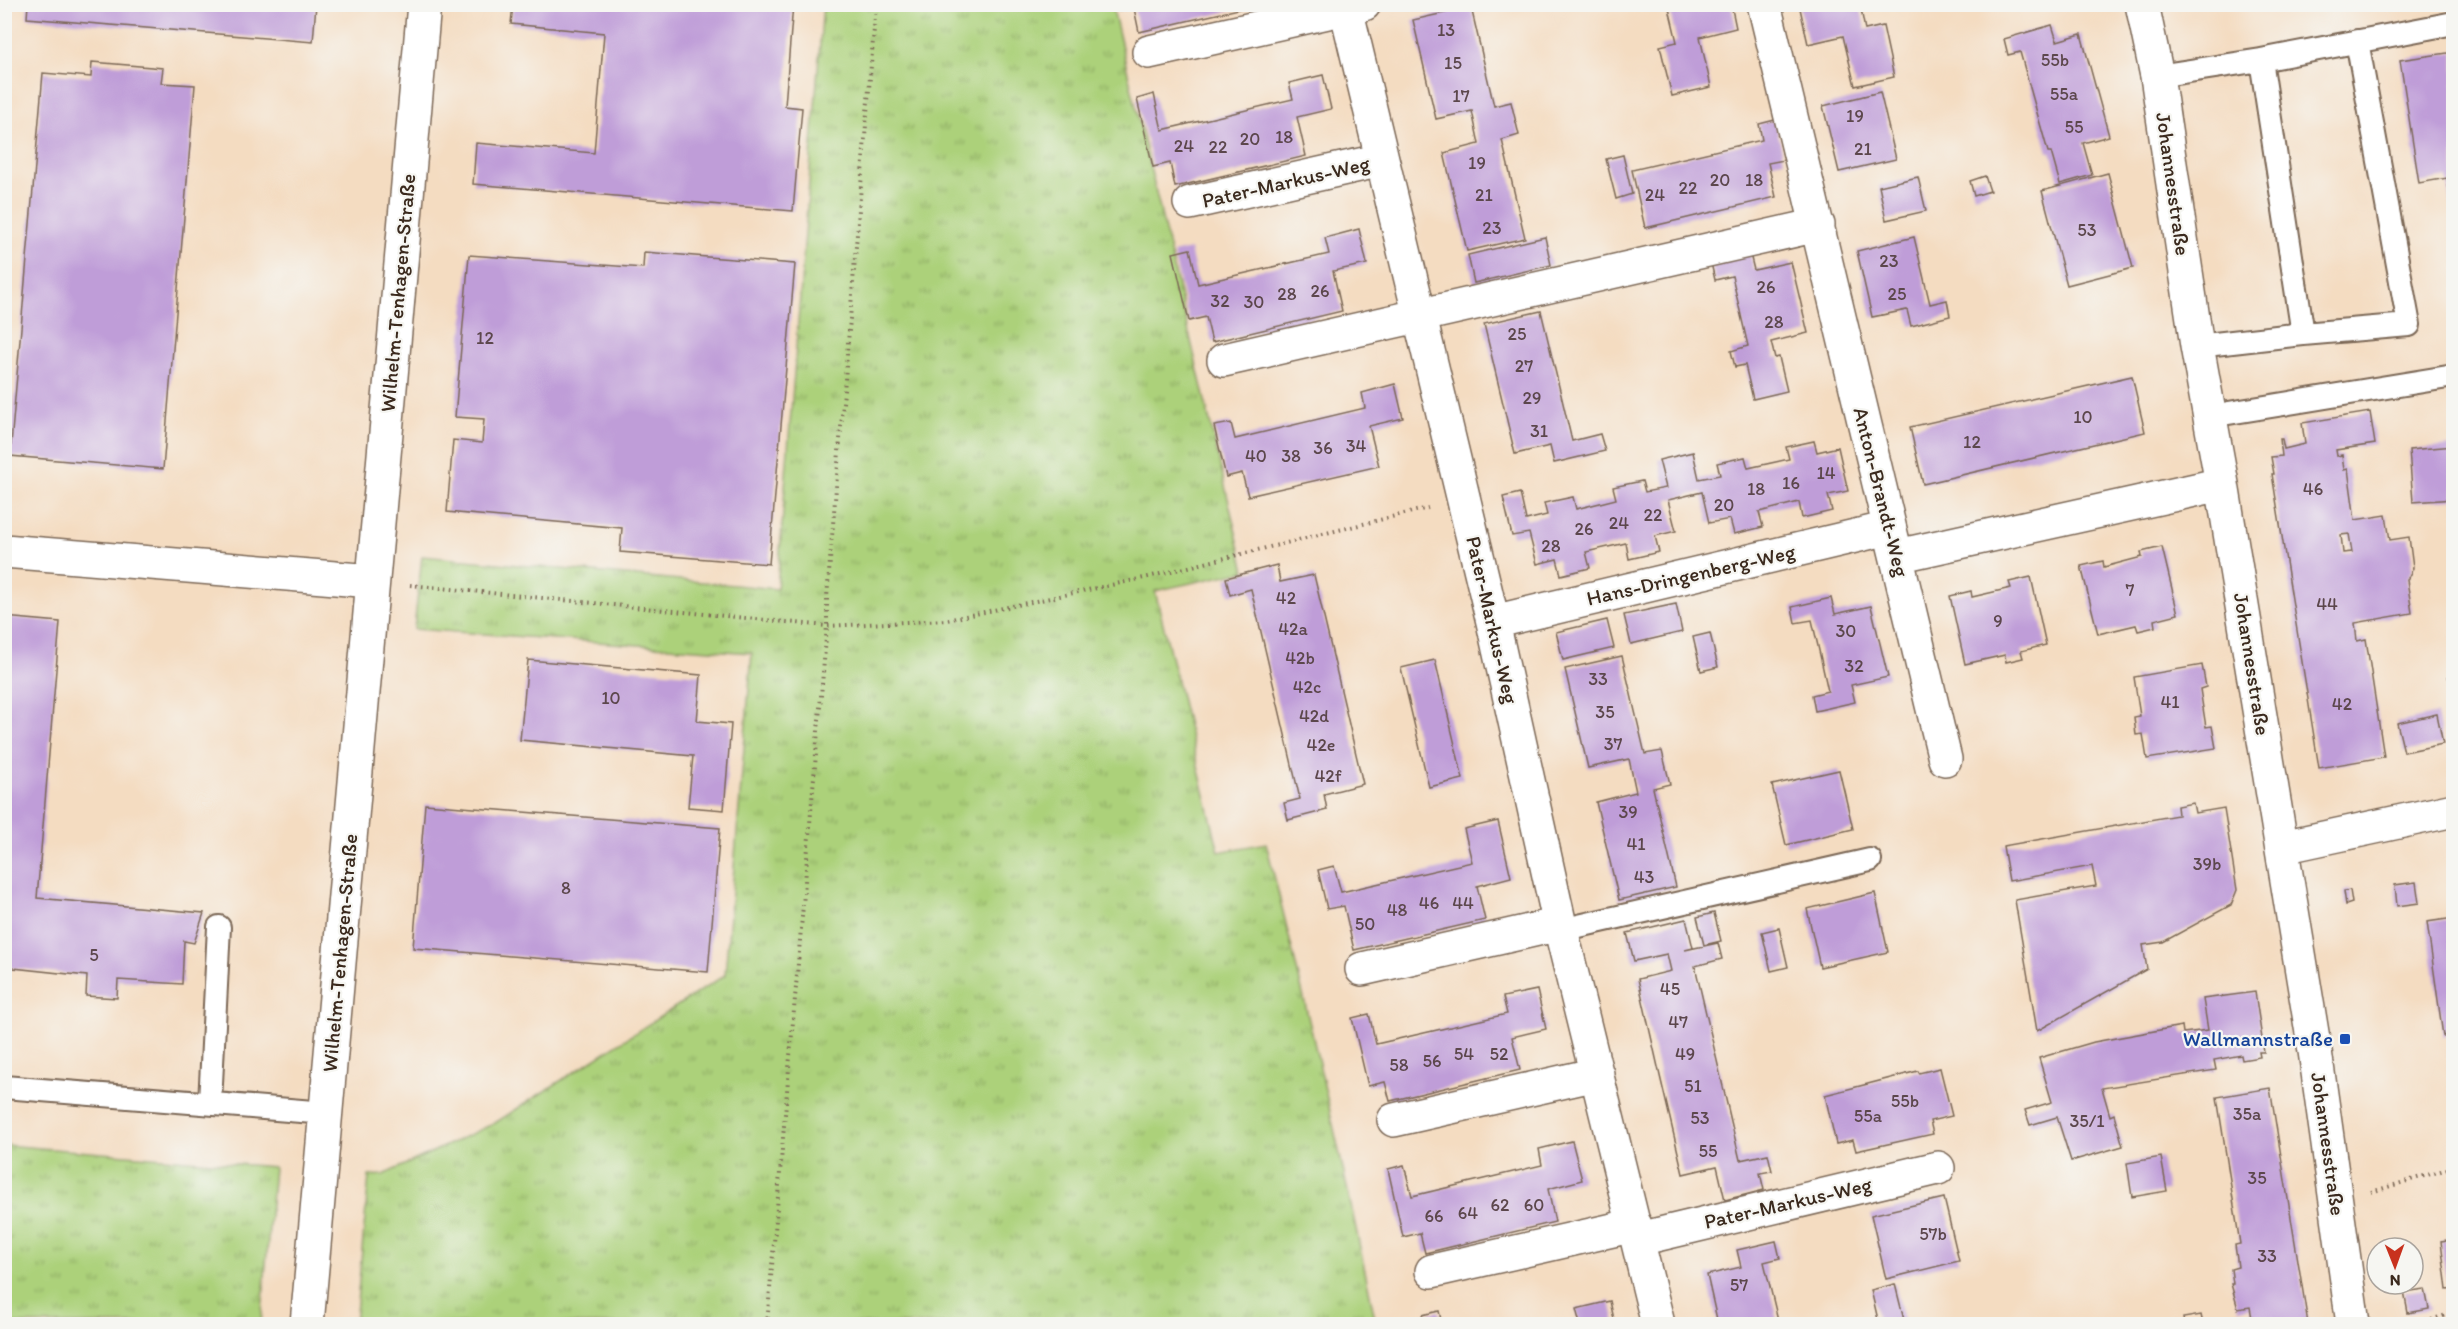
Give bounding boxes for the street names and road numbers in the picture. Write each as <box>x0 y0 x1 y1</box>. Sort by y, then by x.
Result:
street label: Johannesstraße <box>2151 111 2196 257</box>
street label: Pater-Markus-Weg <box>1200 150 1372 213</box>
street label: Wilhelm-Tenhagen-Straße <box>375 173 420 413</box>
street label: Anton-Brandt-Weg <box>1848 404 1915 580</box>
street label: Pater-Markus-Weg <box>1461 534 1524 706</box>
street label: Hans-Dringenberg-Weg <box>1584 538 1798 611</box>
street label: Johannesstraße <box>2229 591 2276 737</box>
street label: Wilhelm-Tenhagen-Straße <box>317 833 362 1073</box>
street label: Johannesstraße <box>2306 1071 2351 1217</box>
street label: Pater-Markus-Weg <box>1702 1171 1874 1234</box>

